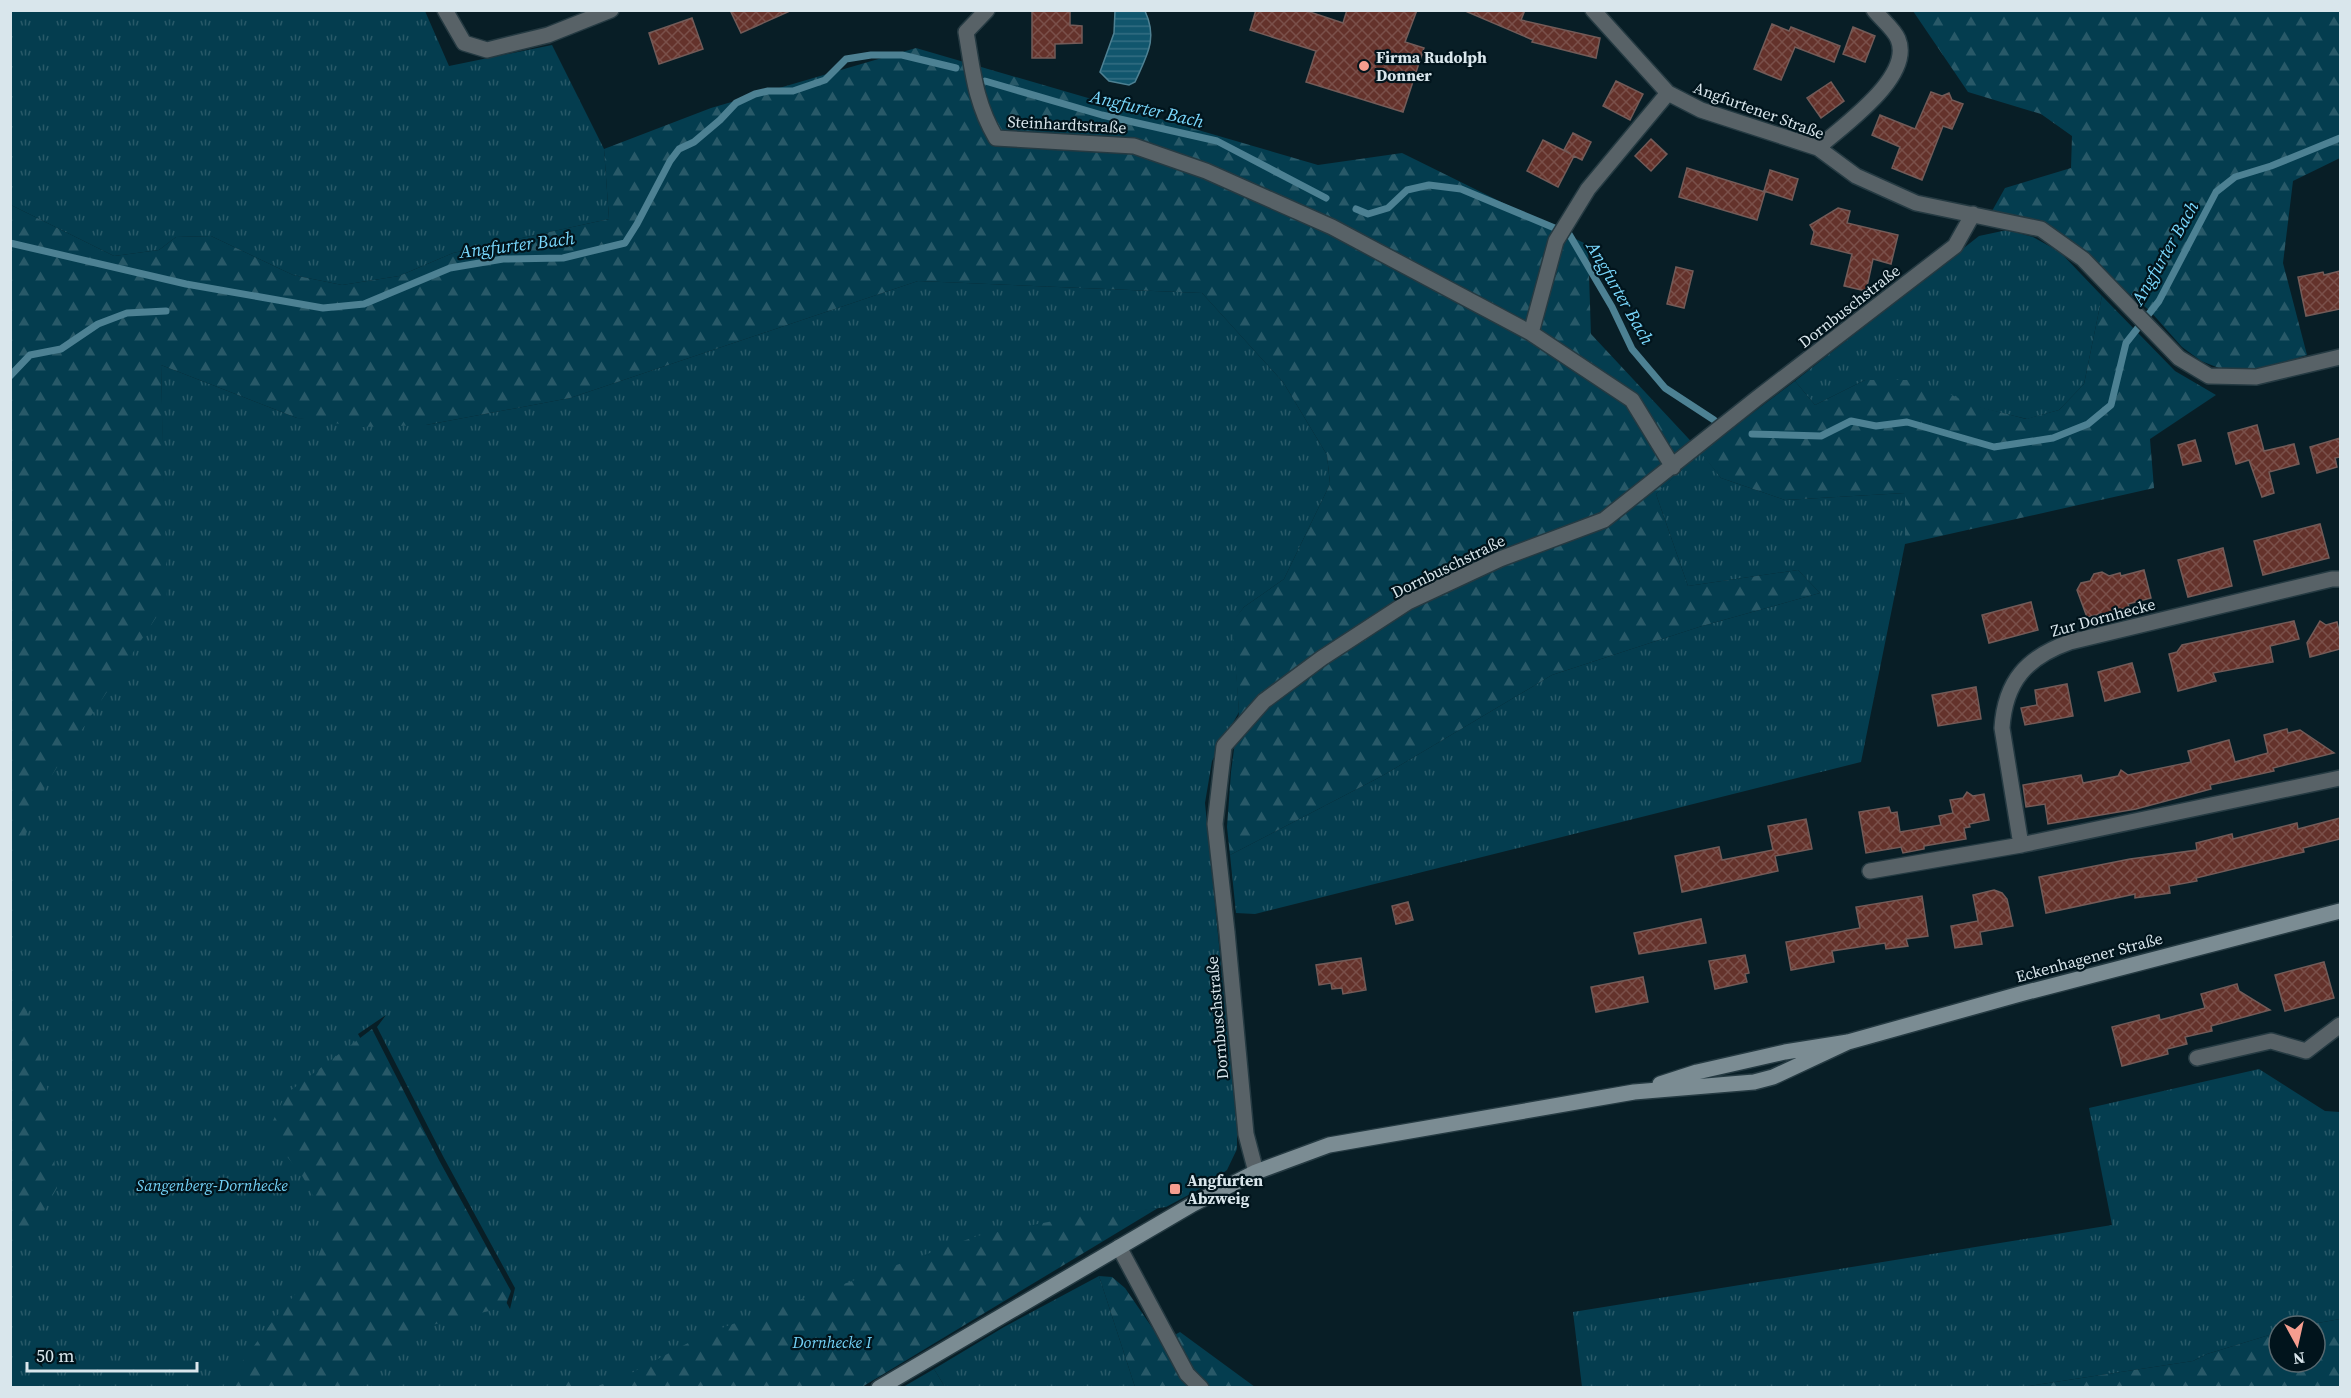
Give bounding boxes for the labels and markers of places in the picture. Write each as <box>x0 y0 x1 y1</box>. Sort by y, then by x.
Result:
place label: Firma Rudolph Donner <box>1376 46 1487 86</box>
marker: Firma Rudolph Donner <box>1357 59 1371 73</box>
place label: Angfurten Abzweig <box>1187 1169 1263 1209</box>
marker: Angfurten Abzweig <box>1168 1182 1182 1196</box>

